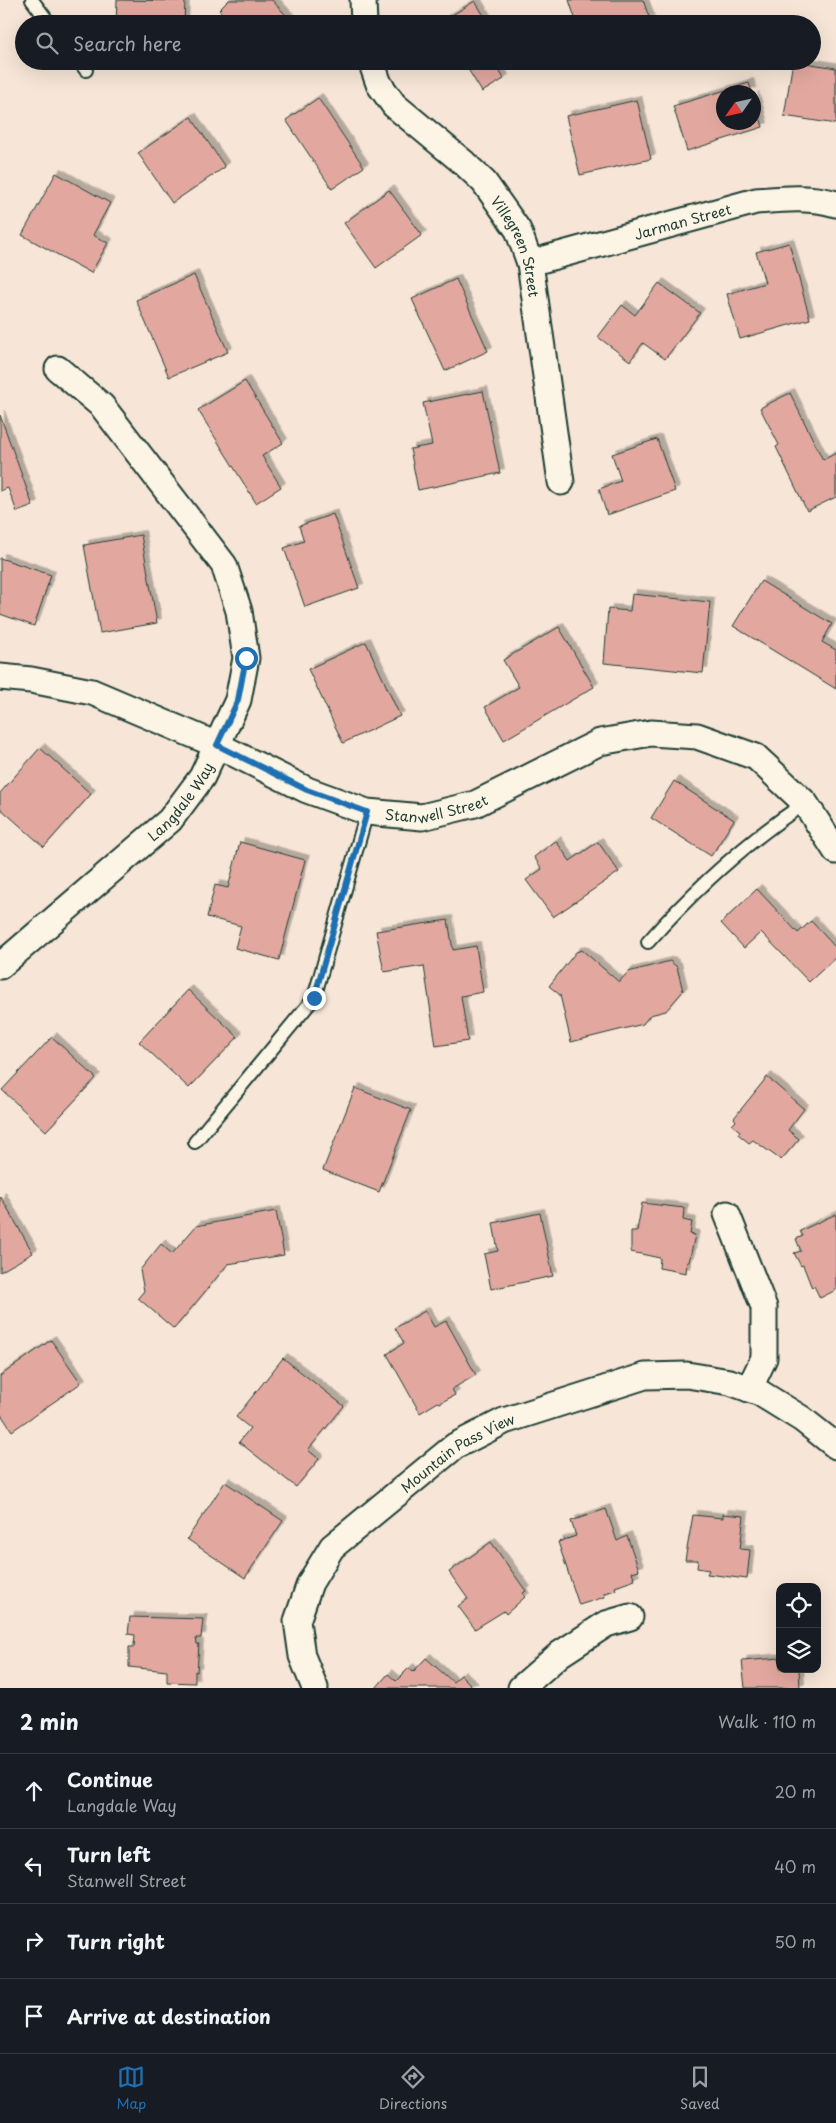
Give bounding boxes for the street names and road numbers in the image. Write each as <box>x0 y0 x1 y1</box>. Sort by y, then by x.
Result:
street label: Villegreen Street <box>486 191 545 299</box>
street label: Jarman Street <box>632 198 733 244</box>
street label: Langdale Way <box>143 759 218 846</box>
street label: Stanwell Street <box>384 789 491 828</box>
street label: Mountain Pass View <box>396 1408 517 1497</box>

